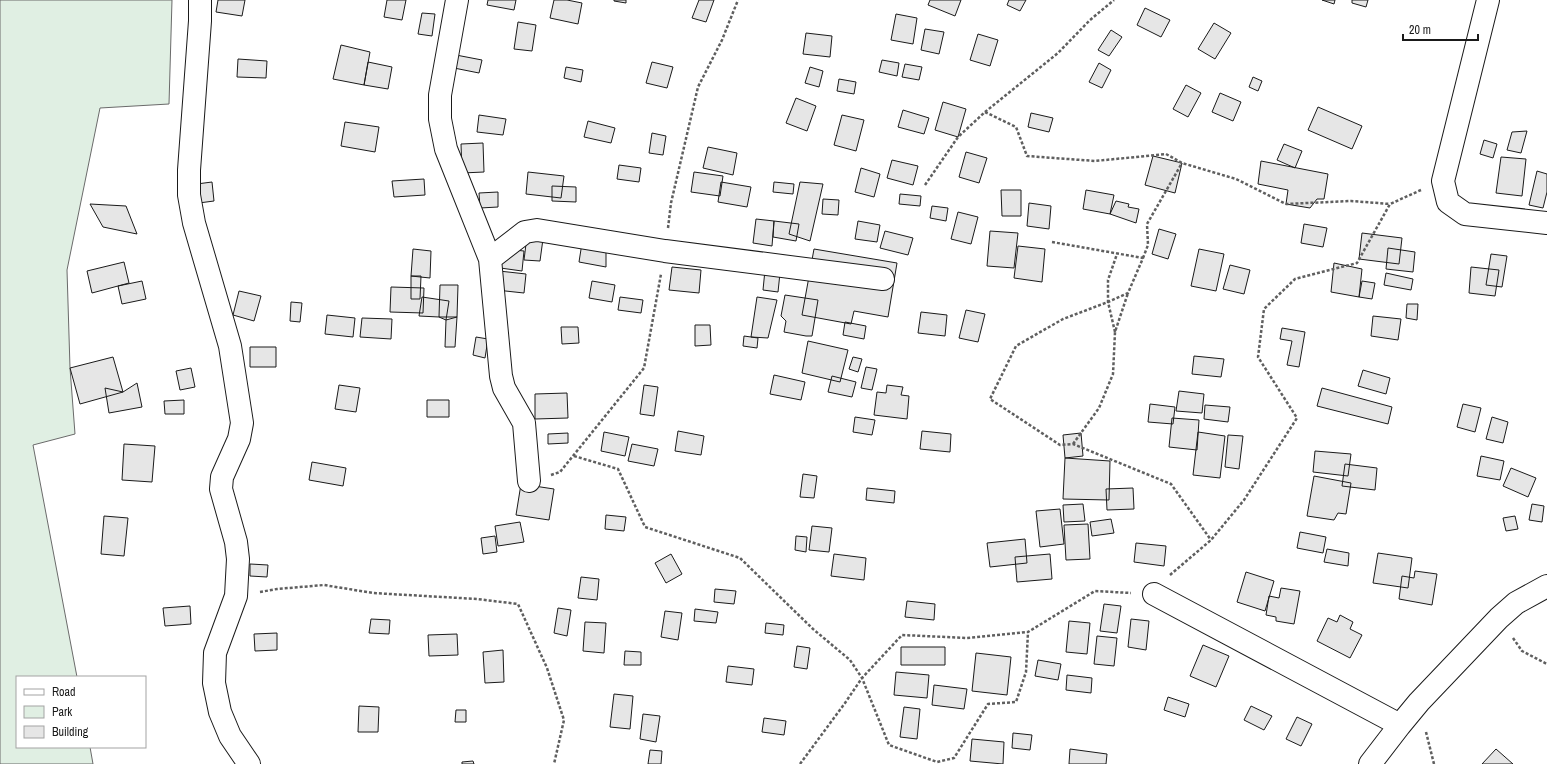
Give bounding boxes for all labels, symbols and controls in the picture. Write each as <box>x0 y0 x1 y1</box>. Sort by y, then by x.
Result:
scale bar <box>1403 16 1478 42</box>
text: 20 m <box>1409 22 1431 38</box>
legend <box>16 676 146 748</box>
text: Road <box>52 684 76 700</box>
text: Park <box>52 704 72 720</box>
text: Building <box>52 724 89 740</box>

